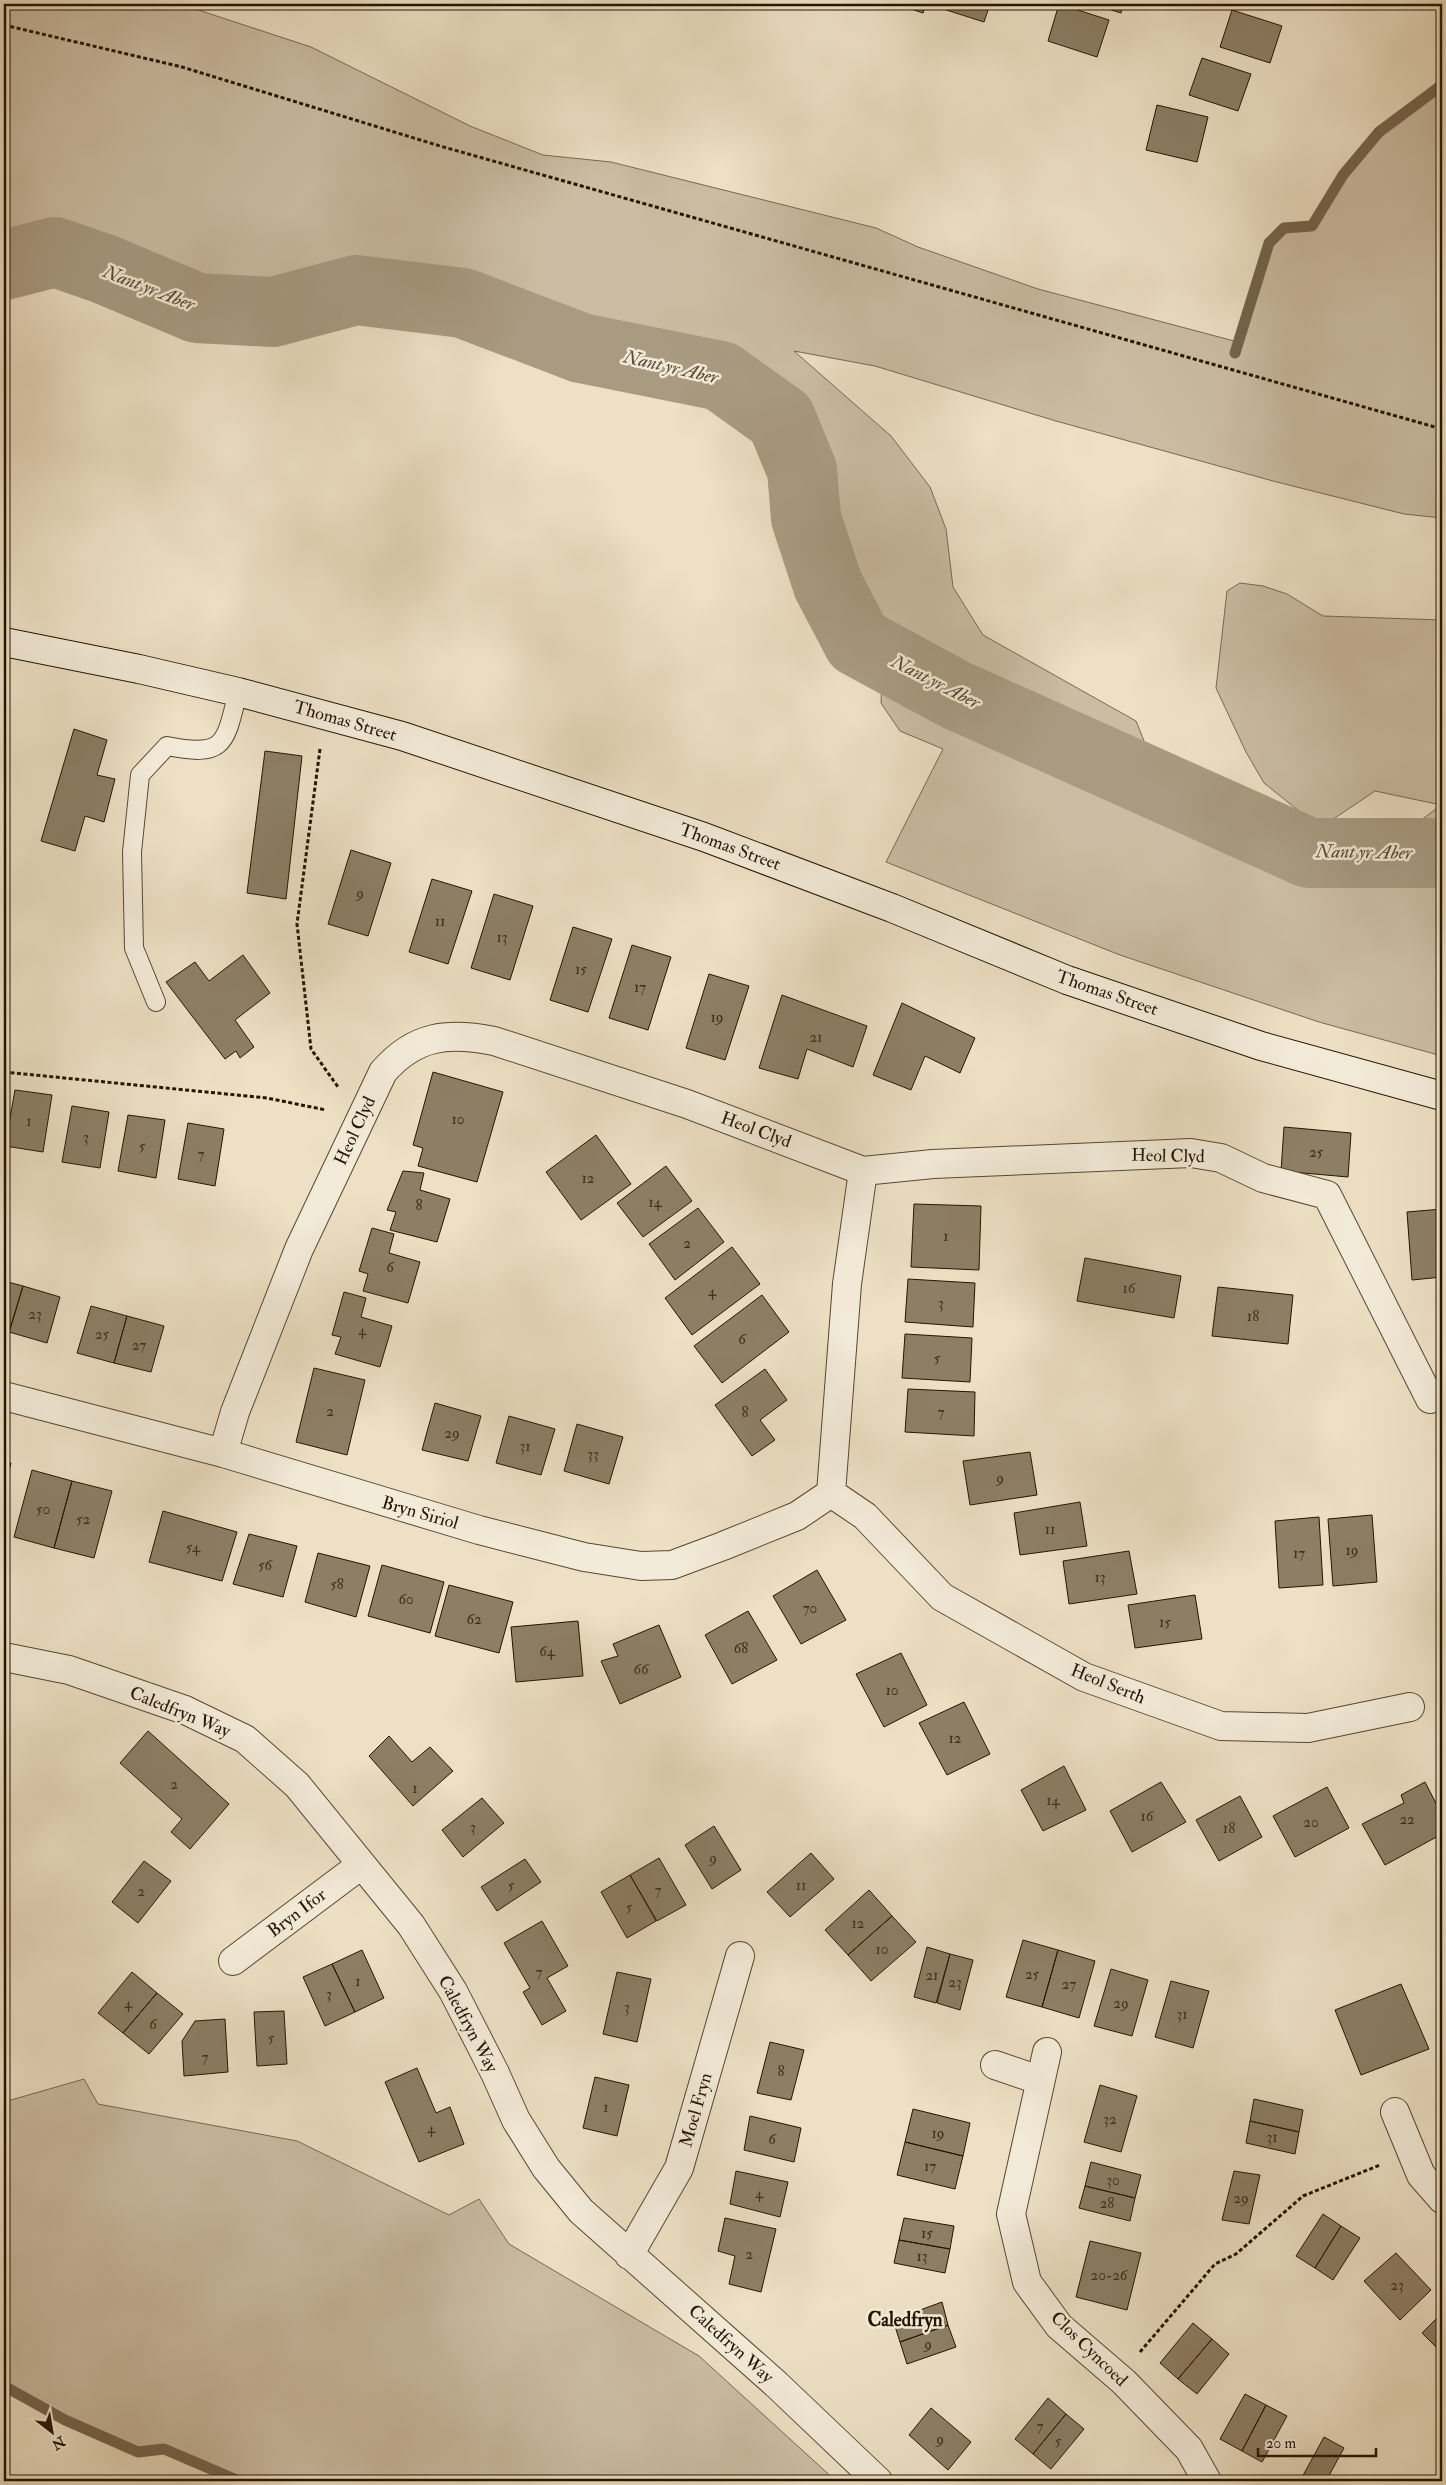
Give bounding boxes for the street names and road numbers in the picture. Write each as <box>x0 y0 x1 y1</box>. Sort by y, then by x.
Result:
street label: Thomas Street <box>291 695 399 747</box>
street label: Thomas Street <box>676 818 784 876</box>
street label: Thomas Street <box>1053 965 1161 1021</box>
street label: Heol Clyd <box>329 1093 381 1169</box>
street label: Heol Clyd <box>718 1107 795 1153</box>
street label: Heol Clyd <box>1131 1144 1205 1168</box>
street label: Bryn Siriol <box>379 1491 461 1535</box>
street label: Heol Serth <box>1067 1659 1149 1710</box>
street label: Caledfryn Way <box>126 1681 235 1743</box>
street label: Bryn Ifor <box>263 1883 331 1943</box>
street label: Caledfryn Way <box>433 1971 504 2078</box>
street label: Moel Fryn <box>674 2070 718 2150</box>
street label: Caledfryn Way <box>684 2300 779 2389</box>
street label: Clos Cyncoed <box>1045 2306 1133 2392</box>

